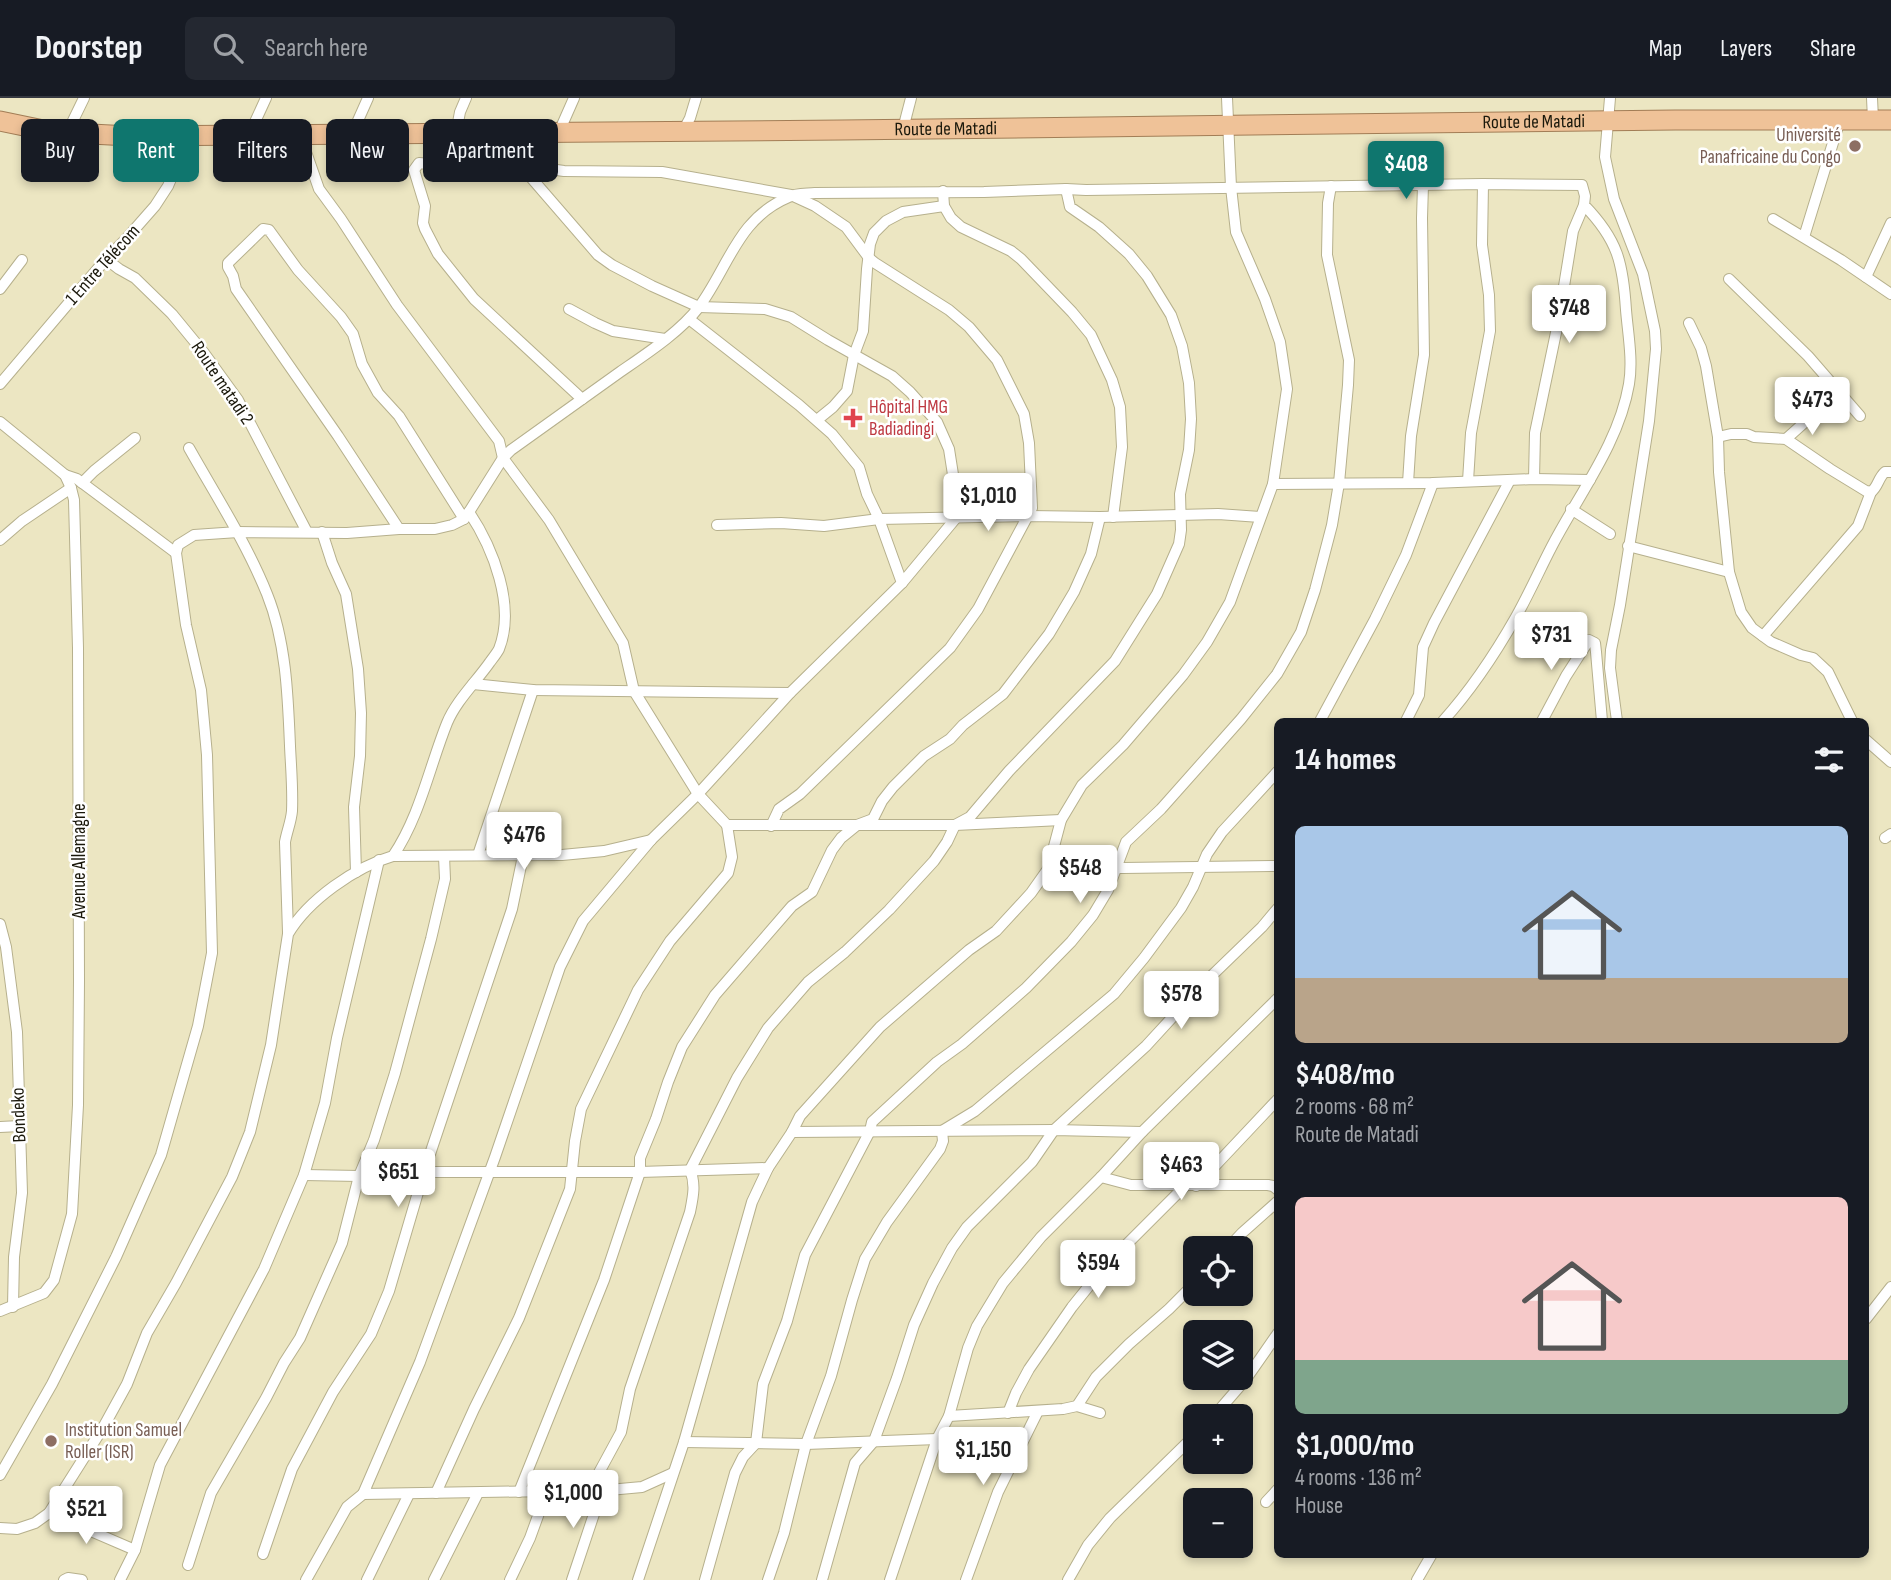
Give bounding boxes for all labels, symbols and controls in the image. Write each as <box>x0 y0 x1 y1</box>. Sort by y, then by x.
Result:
search box <box>185 17 675 80</box>
text: Doorstep <box>35 28 143 68</box>
icon: search <box>209 29 247 67</box>
text: Search here <box>265 33 368 64</box>
text: Map <box>1649 34 1682 63</box>
text: Layers <box>1720 34 1772 63</box>
text: Share <box>1810 34 1856 63</box>
street label: Route de Matadi <box>1482 110 1585 134</box>
street label: Route de Matadi <box>894 117 997 141</box>
chip: Buy <box>21 119 99 182</box>
chip: Rent <box>113 119 199 182</box>
chip: Filters <box>213 119 312 182</box>
chip: New <box>326 119 409 182</box>
chip: Apartment <box>423 119 558 182</box>
place label: Université Panafricaine du Congo <box>1700 124 1841 169</box>
marker: Université Panafricaine du Congo <box>1847 138 1863 154</box>
pin: $408 <box>1365 141 1447 201</box>
text: $408 <box>1384 150 1428 178</box>
street label: 1 Entre Télécom <box>61 220 145 310</box>
pin: $748 <box>1528 286 1610 345</box>
text: $748 <box>1548 294 1590 322</box>
street label: Route matadi 2 <box>186 337 258 429</box>
pin: $473 <box>1771 378 1853 437</box>
text: $473 <box>1791 386 1833 414</box>
place label: Hôpital HMG Badiadingi <box>869 396 948 441</box>
marker: Hôpital HMG Badiadingi <box>843 408 863 428</box>
pin: $1,010 <box>931 474 1045 533</box>
text: $1,010 <box>959 482 1017 510</box>
pin: $731 <box>1510 612 1592 672</box>
text: $731 <box>1530 621 1572 649</box>
icon: filters <box>1810 741 1848 779</box>
text: 14 homes <box>1295 742 1396 778</box>
street label: Avenue Allemagne <box>68 803 91 920</box>
pin: $476 <box>483 812 565 872</box>
text: $476 <box>502 821 546 849</box>
pin: $548 <box>1039 846 1121 905</box>
text: $548 <box>1058 854 1102 882</box>
icon: home <box>1509 872 1635 998</box>
pin: $578 <box>1140 972 1222 1031</box>
text: $578 <box>1160 980 1202 1008</box>
text: $408/mo <box>1295 1057 1395 1093</box>
street label: Bondeko <box>7 1087 31 1143</box>
text: 2 rooms · 68 m² <box>1295 1093 1414 1121</box>
text: Route de Matadi <box>1295 1121 1419 1149</box>
pin: $463 <box>1140 1142 1222 1202</box>
pin: $651 <box>357 1150 439 1209</box>
text: $463 <box>1159 1151 1203 1179</box>
text: $651 <box>377 1158 419 1186</box>
map controls <box>1183 1236 1253 1558</box>
button: locate <box>1183 1236 1253 1306</box>
pin: $594 <box>1057 1240 1139 1300</box>
icon: home <box>1509 1243 1635 1369</box>
text: $594 <box>1076 1249 1120 1277</box>
button: layers <box>1183 1320 1253 1390</box>
button: + <box>1183 1404 1253 1474</box>
place label: Institution Samuel Roller (ISR) <box>65 1419 182 1464</box>
pin: $1,150 <box>926 1428 1040 1487</box>
text: $1,000/mo <box>1295 1428 1414 1464</box>
marker: Institution Samuel Roller (ISR) <box>43 1433 59 1449</box>
text: $1,150 <box>955 1436 1011 1464</box>
text: 4 rooms · 136 m² <box>1295 1464 1422 1492</box>
pin: $1,000 <box>516 1470 630 1530</box>
text: $1,000 <box>543 1479 603 1507</box>
pin: $521 <box>45 1486 127 1546</box>
button: − <box>1183 1488 1253 1558</box>
text: House <box>1295 1492 1343 1520</box>
text: $521 <box>66 1495 106 1523</box>

